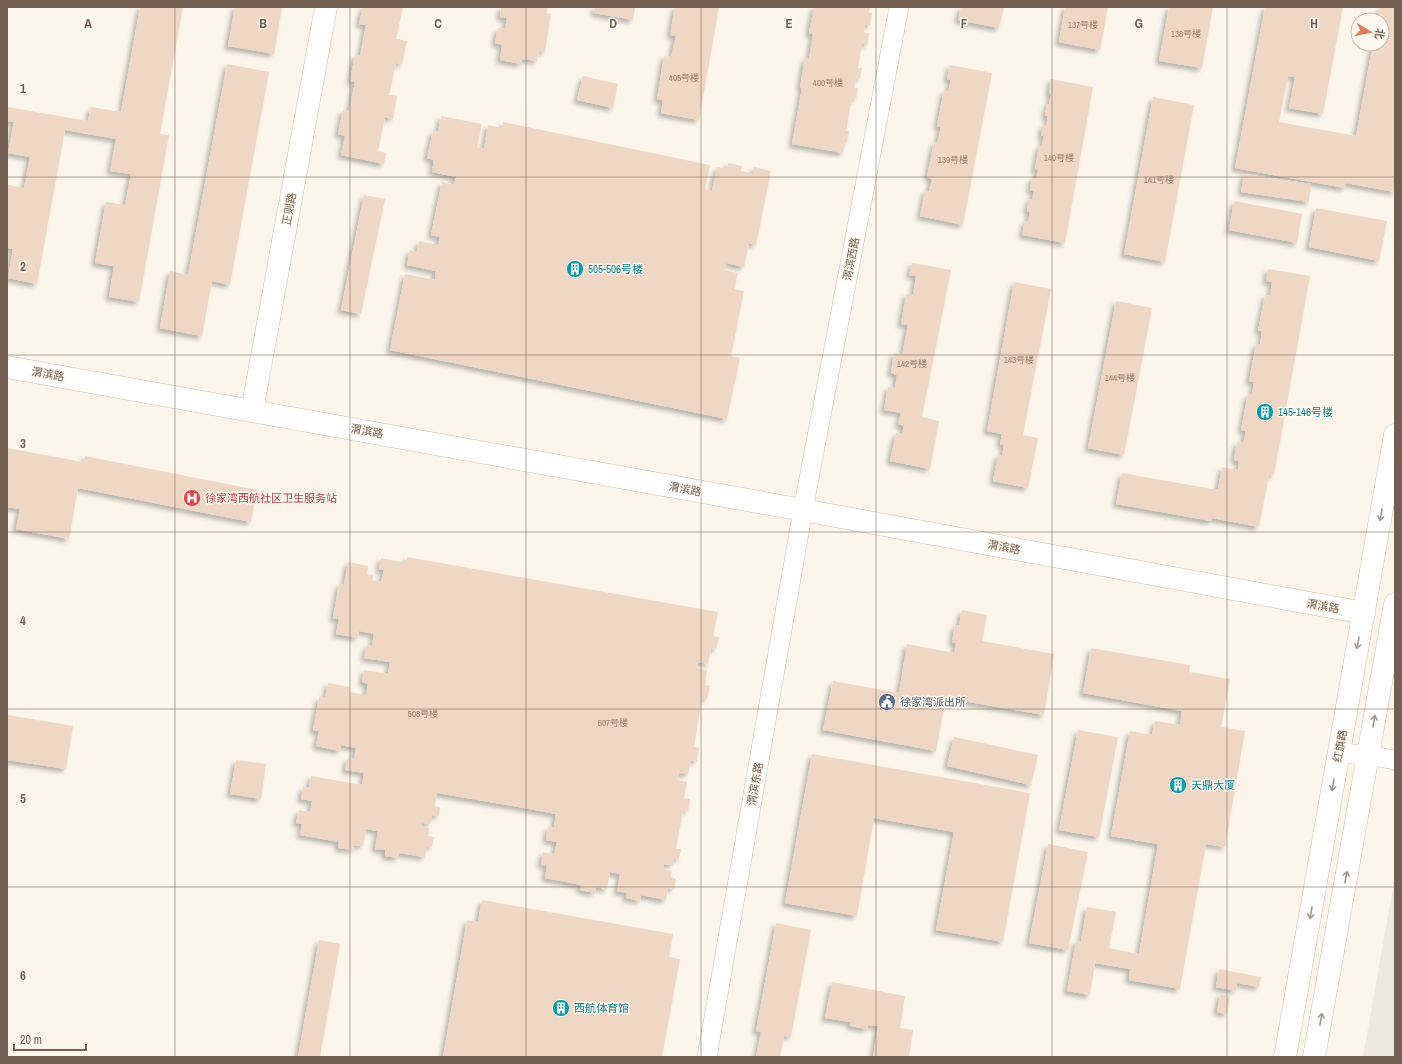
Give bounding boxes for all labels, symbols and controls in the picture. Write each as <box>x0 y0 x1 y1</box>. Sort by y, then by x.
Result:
north arrow <box>1350 12 1390 52</box>
text: A <box>84 15 92 32</box>
text: B <box>259 15 267 32</box>
text: C <box>434 15 442 32</box>
text: D <box>609 15 617 32</box>
text: E <box>785 15 793 32</box>
text: F <box>961 15 968 32</box>
text: G <box>1135 15 1143 32</box>
text: H <box>1310 15 1318 32</box>
house number: 137号楼 <box>1068 19 1098 31</box>
text: 北 <box>1372 27 1388 40</box>
house number: 138号楼 <box>1171 28 1201 40</box>
house number: 405号楼 <box>669 72 699 84</box>
house number: 400号楼 <box>813 77 843 89</box>
text: 1 <box>20 80 26 97</box>
house number: 140号楼 <box>1044 152 1074 164</box>
house number: 139号楼 <box>938 154 968 166</box>
house number: 141号楼 <box>1144 174 1174 186</box>
street label: 正则路 <box>279 192 299 226</box>
street label: 渭滨西路 <box>840 236 862 282</box>
text: 2 <box>20 258 26 275</box>
building icon: 505-506号楼 <box>565 259 585 279</box>
place label: 505-506号楼 <box>588 262 643 276</box>
house number: 143号楼 <box>1004 354 1034 366</box>
house number: 142号楼 <box>897 358 927 370</box>
street label: 渭滨路 <box>31 364 65 384</box>
house number: 144号楼 <box>1105 372 1135 384</box>
building icon: 145-146号楼 <box>1255 402 1275 422</box>
place label: 145-146号楼 <box>1278 405 1333 419</box>
street label: 渭滨路 <box>350 421 384 441</box>
text: 3 <box>20 435 26 452</box>
street label: 渭滨路 <box>668 479 702 499</box>
hospital icon: 徐家湾西航社区卫生服务站 <box>182 488 202 508</box>
place label: 徐家湾西航社区卫生服务站 <box>205 491 337 505</box>
one-way arrow <box>1377 508 1385 521</box>
street label: 渭滨路 <box>987 537 1021 557</box>
street label: 渭滨路 <box>1306 596 1340 616</box>
text: 4 <box>20 612 26 629</box>
one-way arrow <box>1354 636 1362 649</box>
public building icon: 徐家湾派出所 <box>877 692 897 712</box>
place label: 徐家湾派出所 <box>900 695 966 709</box>
house number: 508号楼 <box>408 708 438 720</box>
one-way arrow <box>1370 715 1378 728</box>
house number: 507号楼 <box>598 717 628 729</box>
street label: 红旗路 <box>1330 729 1350 763</box>
street label: 渭滨东路 <box>744 761 766 807</box>
building icon: 天鼎大厦 <box>1168 775 1188 795</box>
place label: 天鼎大厦 <box>1191 778 1235 792</box>
one-way arrow <box>1329 778 1337 791</box>
text: 5 <box>20 790 26 807</box>
one-way arrow <box>1343 871 1351 884</box>
one-way arrow <box>1306 906 1314 919</box>
text: 6 <box>20 967 26 984</box>
building icon: 西航体育馆 <box>551 998 571 1018</box>
place label: 西航体育馆 <box>574 1001 629 1015</box>
one-way arrow <box>1317 1012 1325 1025</box>
scale bar <box>14 1026 86 1052</box>
text: 20 m <box>20 1032 42 1048</box>

